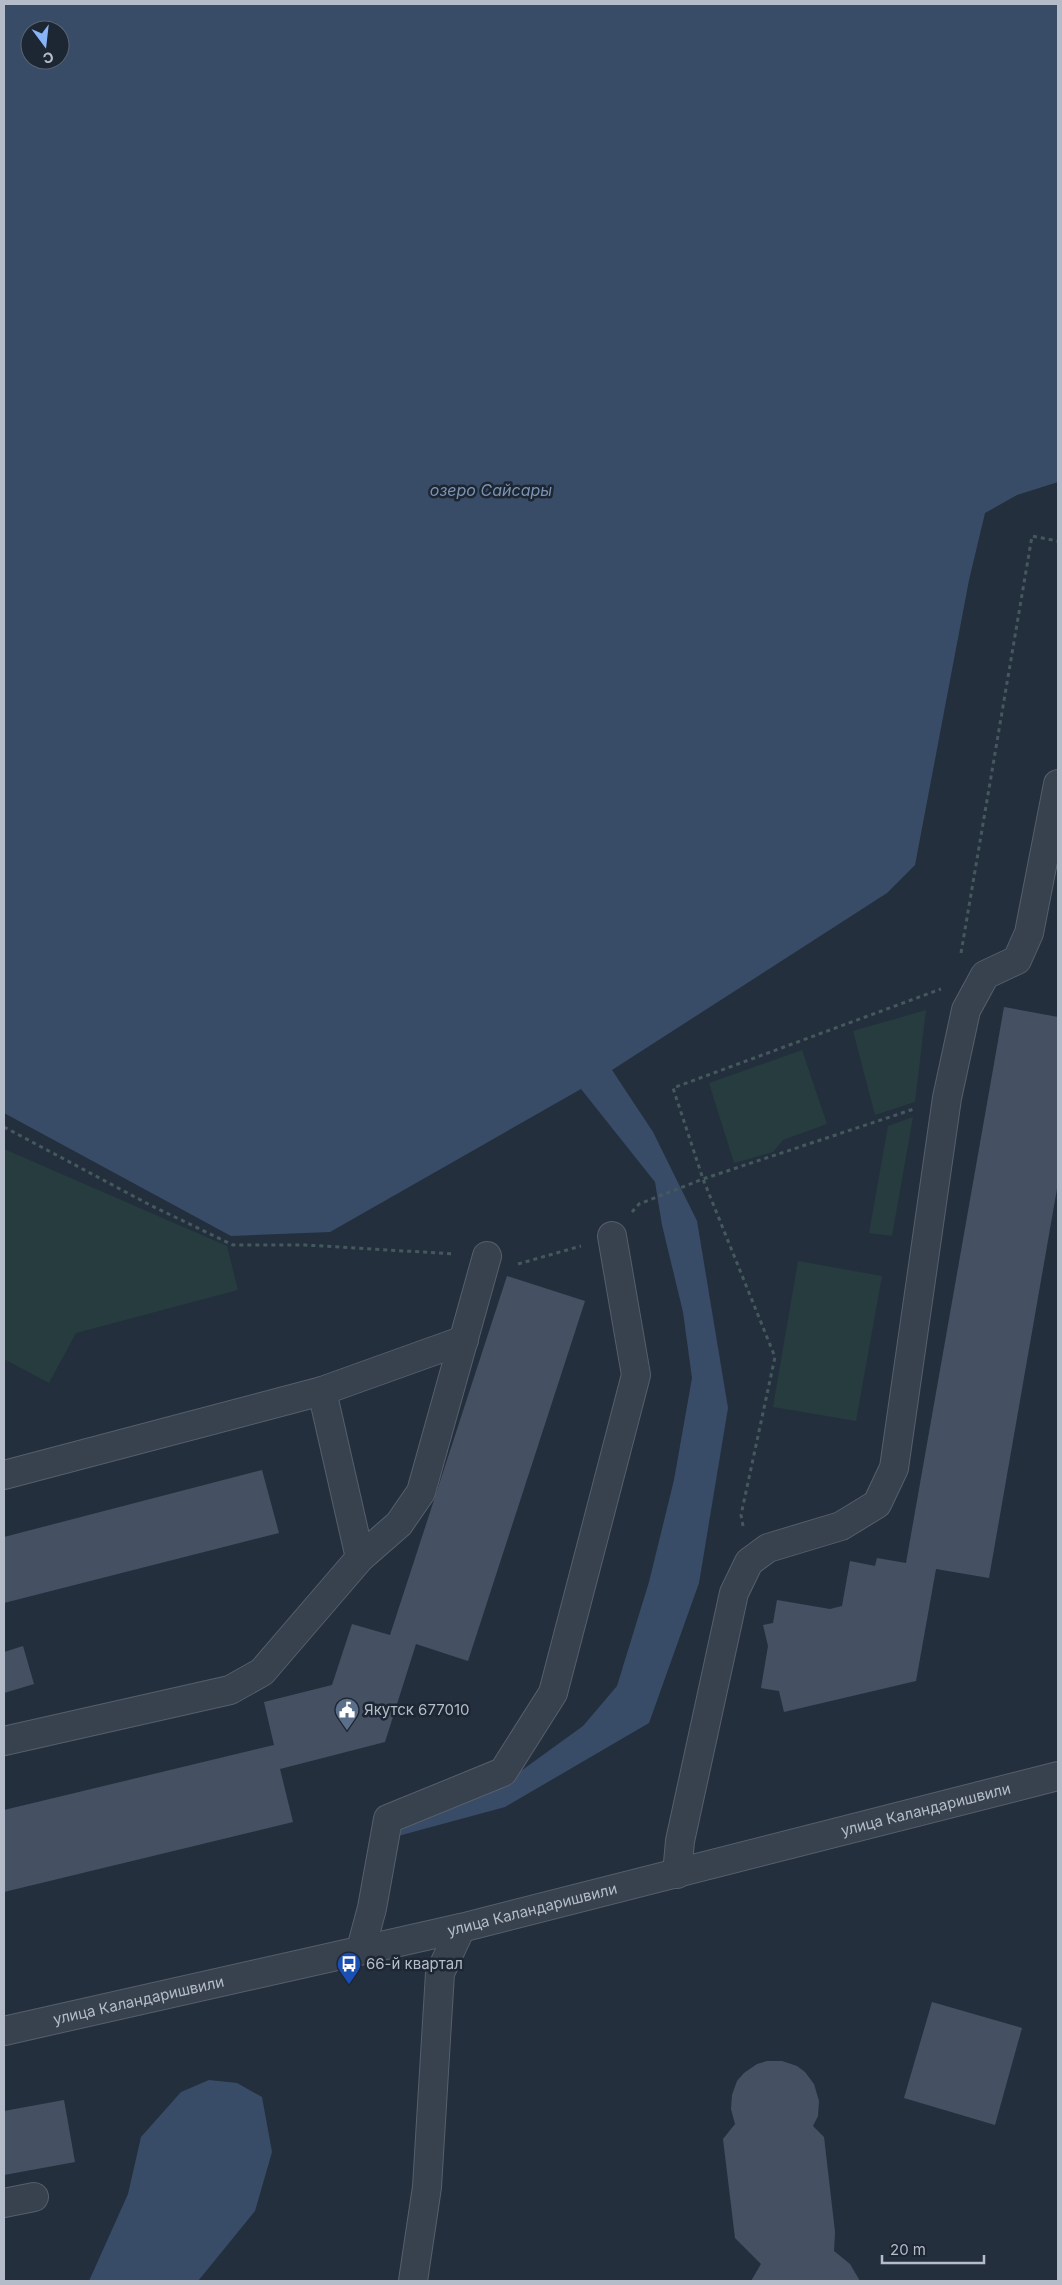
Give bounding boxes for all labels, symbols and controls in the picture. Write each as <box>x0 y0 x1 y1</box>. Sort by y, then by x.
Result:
north arrow <box>20 20 70 70</box>
text: С <box>41 48 56 68</box>
water label: озеро Сайсары <box>430 480 552 500</box>
public building icon: Якутск 677010 <box>334 1697 360 1731</box>
place label: Якутск 677010 <box>364 1700 469 1719</box>
street label: улица Каландаришвили <box>839 1778 1012 1840</box>
street label: улица Каландаришвили <box>445 1879 619 1940</box>
bus stop icon: 66-й квартал <box>336 1951 362 1985</box>
place label: 66-й квартал <box>366 1954 463 1973</box>
street label: улица Каландаришвили <box>51 1972 226 2029</box>
scale bar <box>882 2232 984 2264</box>
text: 20 m <box>890 2240 926 2259</box>

